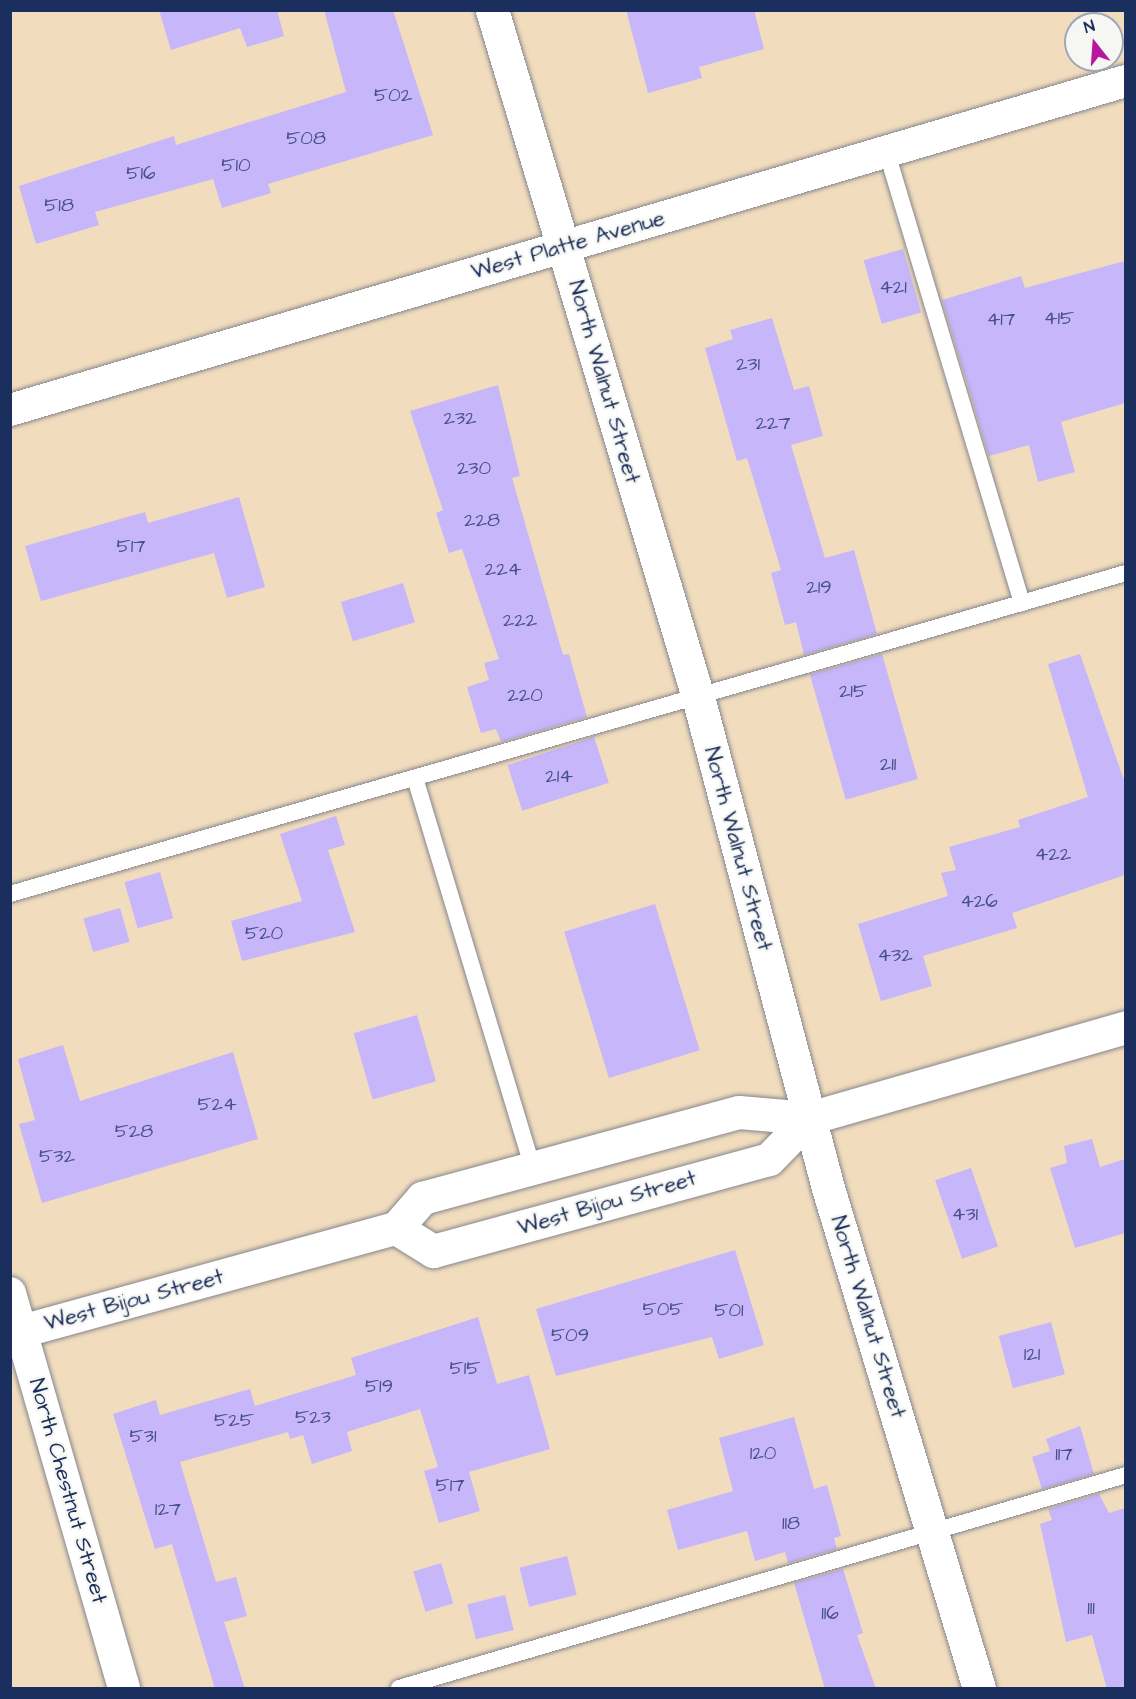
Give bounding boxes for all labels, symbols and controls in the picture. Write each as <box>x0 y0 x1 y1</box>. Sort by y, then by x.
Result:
north arrow <box>1064 12 1124 72</box>
text: N <box>1081 15 1097 39</box>
house number: 502 <box>374 83 412 107</box>
house number: 508 <box>286 126 326 150</box>
house number: 510 <box>221 153 251 177</box>
house number: 516 <box>126 161 156 185</box>
house number: 518 <box>44 193 74 217</box>
street label: West Platte Avenue <box>468 205 668 285</box>
house number: 421 <box>879 275 907 299</box>
street label: North Walnut Street <box>562 277 646 487</box>
house number: 415 <box>1044 306 1074 330</box>
house number: 417 <box>987 307 1015 331</box>
house number: 231 <box>736 352 760 376</box>
house number: 232 <box>443 406 477 430</box>
house number: 227 <box>755 411 791 435</box>
house number: 230 <box>457 456 491 480</box>
house number: 228 <box>464 508 500 532</box>
house number: 517 <box>116 534 146 558</box>
house number: 224 <box>485 557 521 581</box>
house number: 219 <box>806 575 832 599</box>
house number: 222 <box>503 608 537 632</box>
house number: 215 <box>839 679 867 703</box>
house number: 220 <box>507 683 543 707</box>
street label: North Walnut Street <box>698 744 778 954</box>
house number: 211 <box>880 752 896 776</box>
house number: 214 <box>545 764 573 788</box>
house number: 422 <box>1035 842 1071 866</box>
house number: 426 <box>960 889 998 913</box>
house number: 520 <box>245 921 283 945</box>
house number: 432 <box>877 943 913 967</box>
house number: 524 <box>197 1092 237 1116</box>
house number: 528 <box>115 1119 153 1143</box>
house number: 532 <box>39 1144 75 1168</box>
street label: West Bijou Street <box>515 1165 699 1241</box>
house number: 431 <box>952 1202 978 1226</box>
street label: North Walnut Street <box>825 1213 911 1421</box>
street label: West Bijou Street <box>42 1263 226 1337</box>
house number: 505 <box>643 1297 683 1321</box>
house number: 501 <box>714 1298 744 1322</box>
house number: 509 <box>551 1323 589 1347</box>
house number: 121 <box>1024 1342 1040 1366</box>
house number: 515 <box>450 1356 480 1380</box>
house number: 519 <box>365 1374 393 1398</box>
street label: North Chestnut Street <box>23 1375 113 1607</box>
house number: 523 <box>295 1405 331 1429</box>
house number: 525 <box>214 1408 254 1432</box>
house number: 531 <box>130 1424 156 1448</box>
house number: 120 <box>750 1441 776 1465</box>
house number: 117 <box>1055 1442 1073 1466</box>
house number: 517 <box>435 1473 465 1497</box>
house number: 127 <box>155 1497 181 1521</box>
house number: 118 <box>782 1511 800 1535</box>
house number: 111 <box>1087 1596 1095 1620</box>
house number: 116 <box>821 1601 839 1625</box>

